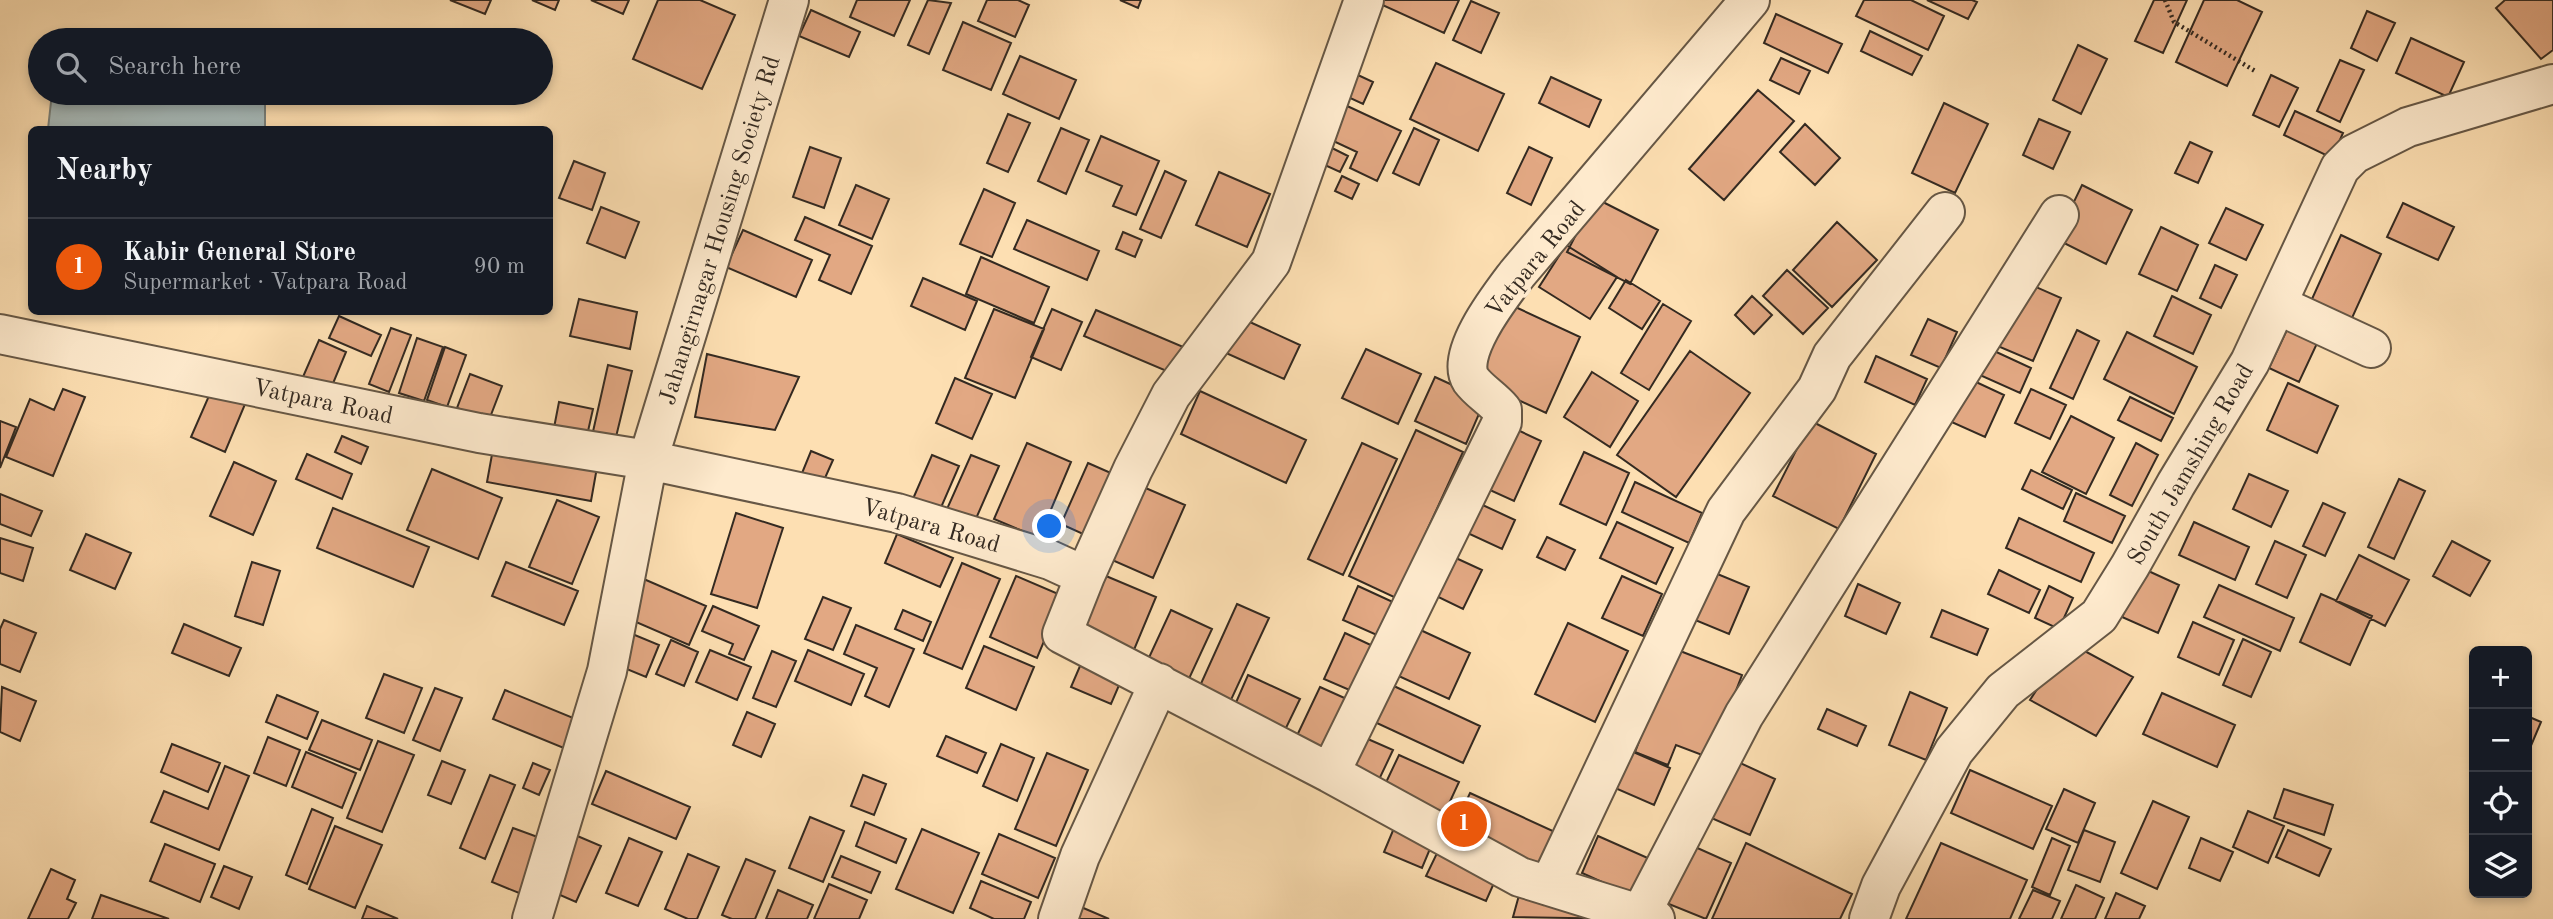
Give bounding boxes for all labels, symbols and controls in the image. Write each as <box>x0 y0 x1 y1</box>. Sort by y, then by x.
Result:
search box <box>28 28 553 105</box>
icon: search <box>52 48 90 86</box>
street label: Jahangirnagar Housing Society Rd <box>656 53 786 408</box>
text: Search here <box>108 54 241 80</box>
text: Nearby <box>56 156 153 186</box>
street label: Vatpara Road <box>1482 197 1591 323</box>
text: Kabir General Store <box>123 240 356 266</box>
text: 1 <box>72 255 86 278</box>
text: 90 m <box>474 255 525 278</box>
text: Supermarket · Vatpara Road <box>123 271 408 294</box>
street label: South Jamshing Road <box>2124 360 2259 570</box>
street label: Vatpara Road <box>250 376 395 430</box>
street label: Vatpara Road <box>858 496 1003 558</box>
your location <box>1032 509 1066 543</box>
map controls <box>2469 646 2532 898</box>
button: + <box>2469 646 2532 709</box>
button: − <box>2469 709 2532 772</box>
button: locate <box>2469 772 2532 835</box>
pin: 1 <box>1441 798 1487 850</box>
button: layers <box>2469 835 2532 898</box>

